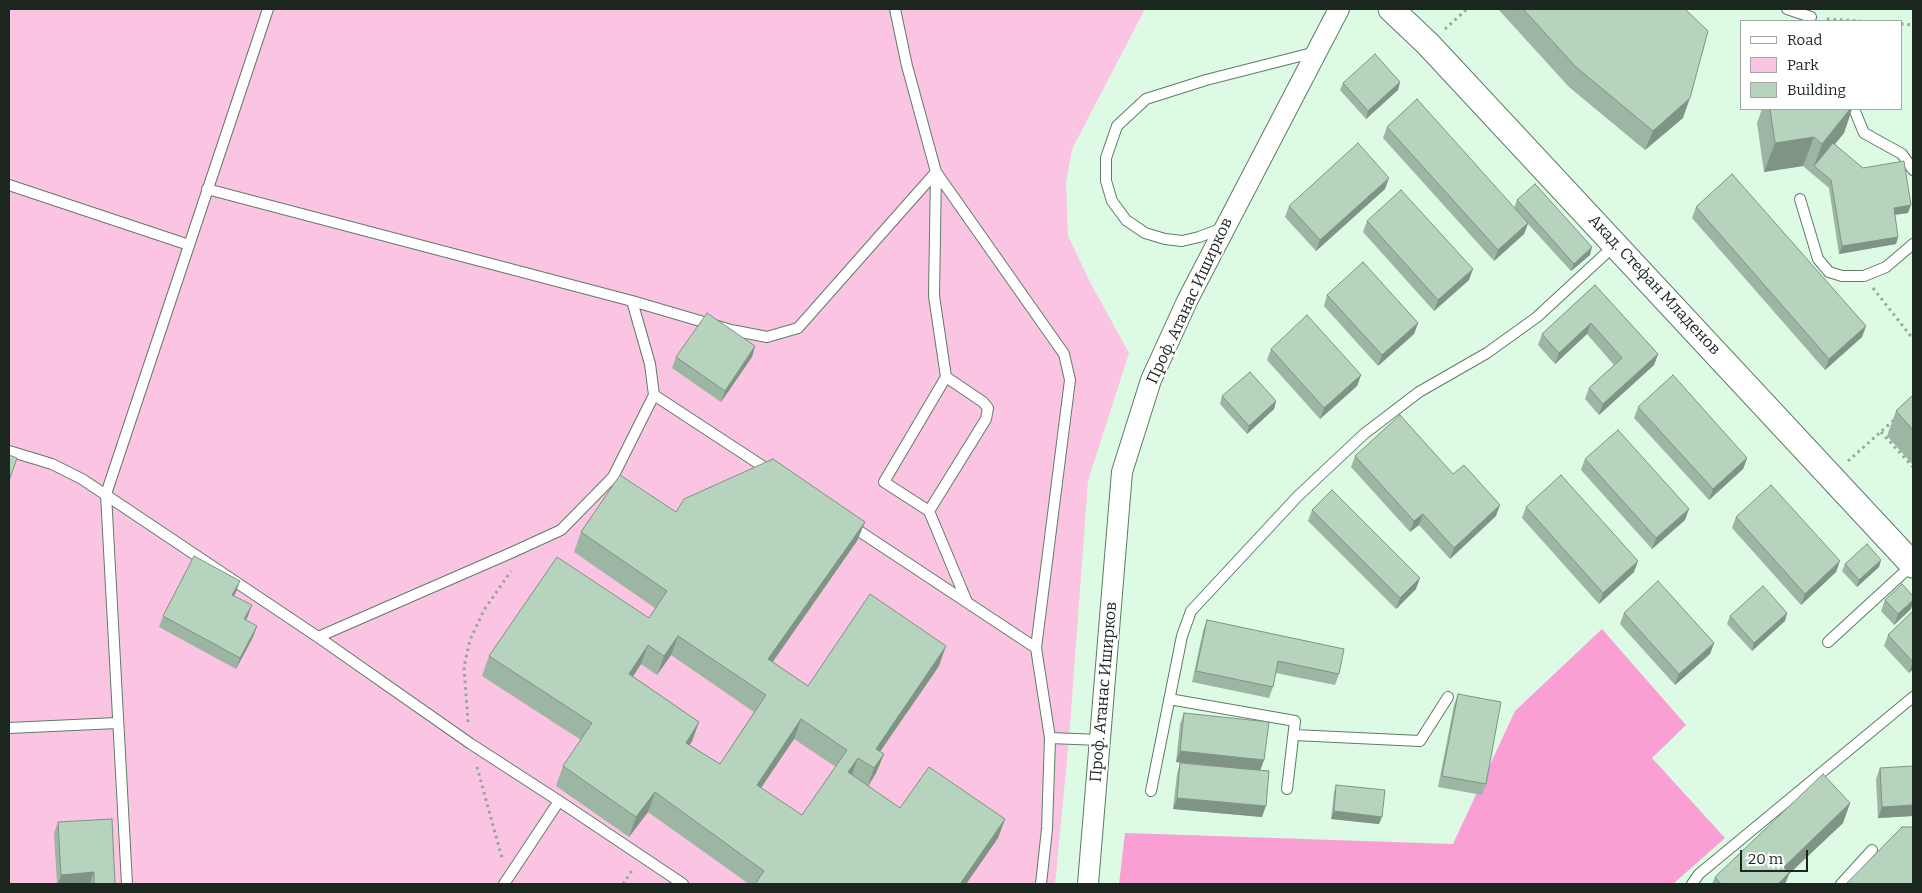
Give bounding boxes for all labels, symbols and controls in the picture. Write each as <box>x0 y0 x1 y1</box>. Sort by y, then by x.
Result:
legend <box>1740 20 1902 110</box>
text: Road <box>1787 31 1822 49</box>
text: Park <box>1787 56 1819 74</box>
text: Building <box>1787 81 1846 99</box>
street label: Акад. Стефан Младенов <box>1584 211 1724 359</box>
street label: Проф. Атанас Иширков <box>1143 215 1237 387</box>
street label: Проф. Атанас Иширков <box>1087 601 1121 783</box>
scale bar <box>1742 840 1810 872</box>
text: 20 m <box>1748 850 1783 868</box>

